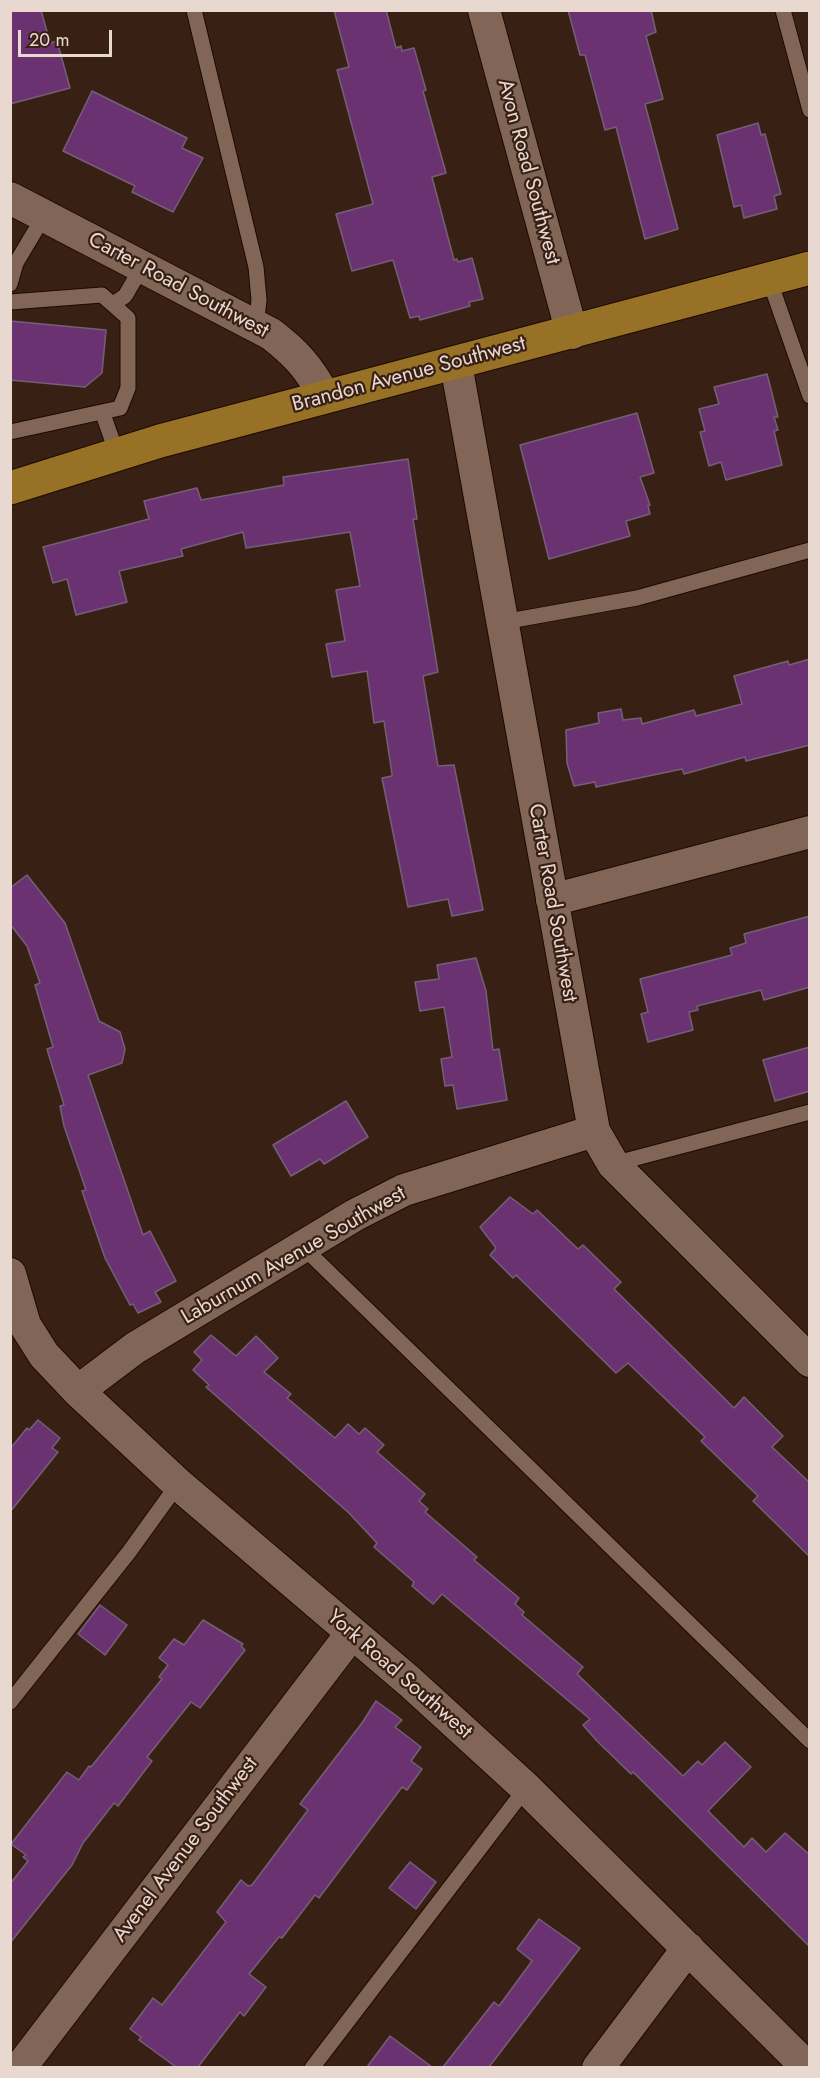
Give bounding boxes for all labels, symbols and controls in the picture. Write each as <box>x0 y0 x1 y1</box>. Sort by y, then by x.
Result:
scale bar <box>21 18 116 56</box>
text: 20 m <box>29 27 69 53</box>
street label: Avon Road Southwest <box>491 77 565 267</box>
street label: Carter Road Southwest <box>83 228 273 344</box>
street label: Brandon Avenue Southwest <box>289 332 529 418</box>
street label: Carter Road Southwest <box>522 802 582 1004</box>
street label: Laburnum Avenue Southwest <box>178 1181 410 1331</box>
street label: York Road Southwest <box>321 1605 477 1745</box>
street label: Avenel Avenue Southwest <box>108 1752 264 1948</box>

